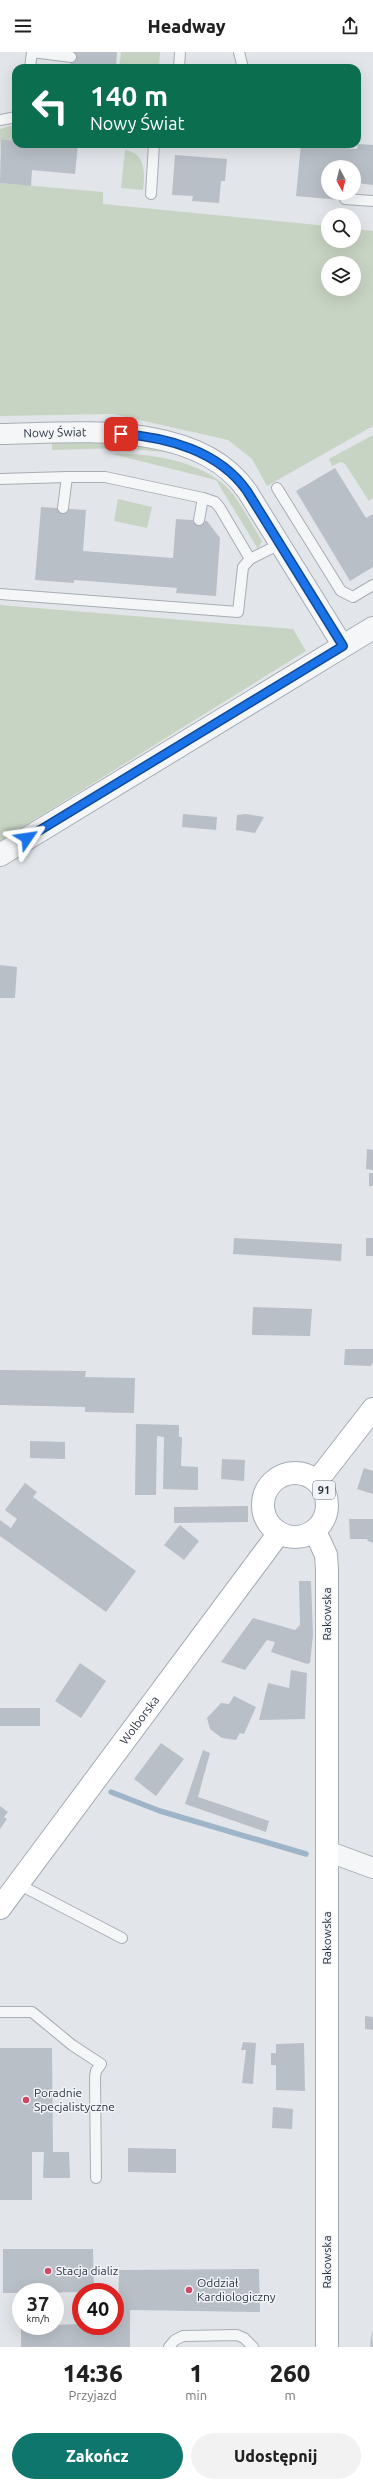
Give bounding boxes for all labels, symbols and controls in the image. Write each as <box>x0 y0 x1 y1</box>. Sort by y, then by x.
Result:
icon: menu <box>12 15 34 37</box>
icon: share <box>339 15 361 37</box>
text: Headway <box>147 16 226 36</box>
icon: left <box>24 80 76 132</box>
text: 140 m <box>90 80 168 111</box>
text: Nowy Świat <box>90 113 185 133</box>
north arrow <box>321 160 361 200</box>
map controls <box>321 160 361 296</box>
button: search <box>321 208 361 248</box>
button: layers <box>321 256 361 296</box>
pin <box>104 417 138 451</box>
icon: arrive <box>110 423 132 445</box>
street label: Nowy Świat <box>23 425 87 439</box>
position arrow <box>6 817 48 859</box>
road number: 91 <box>313 1481 335 1499</box>
street label: Rakowska <box>320 1587 333 1641</box>
street label: Wolborska <box>117 1693 162 1747</box>
street label: Rakowska <box>320 1911 333 1965</box>
place label: Poradnie Specjalistyczne <box>34 2086 115 2113</box>
marker: Poradnie Specjalistyczne <box>21 2095 31 2105</box>
street label: Rakowska <box>320 2235 333 2289</box>
place label: Stacja dializ <box>56 2264 119 2277</box>
marker: Stacja dializ <box>43 2266 53 2276</box>
place label: Oddział Kardiologiczny <box>197 2276 276 2303</box>
speed limit sign: 40 <box>72 2283 124 2335</box>
marker: Oddział Kardiologiczny <box>184 2285 194 2295</box>
text: 37 <box>27 2292 49 2315</box>
text: km/h <box>26 2313 50 2324</box>
text: 14:36 <box>63 2360 123 2387</box>
text: 1 <box>189 2360 203 2387</box>
text: 260 <box>270 2360 310 2387</box>
text: Przyjazd <box>69 2388 117 2402</box>
text: min <box>185 2388 207 2402</box>
text: m <box>284 2388 296 2402</box>
button: Zakończ <box>12 2433 183 2479</box>
button: Udostępnij <box>191 2433 361 2479</box>

